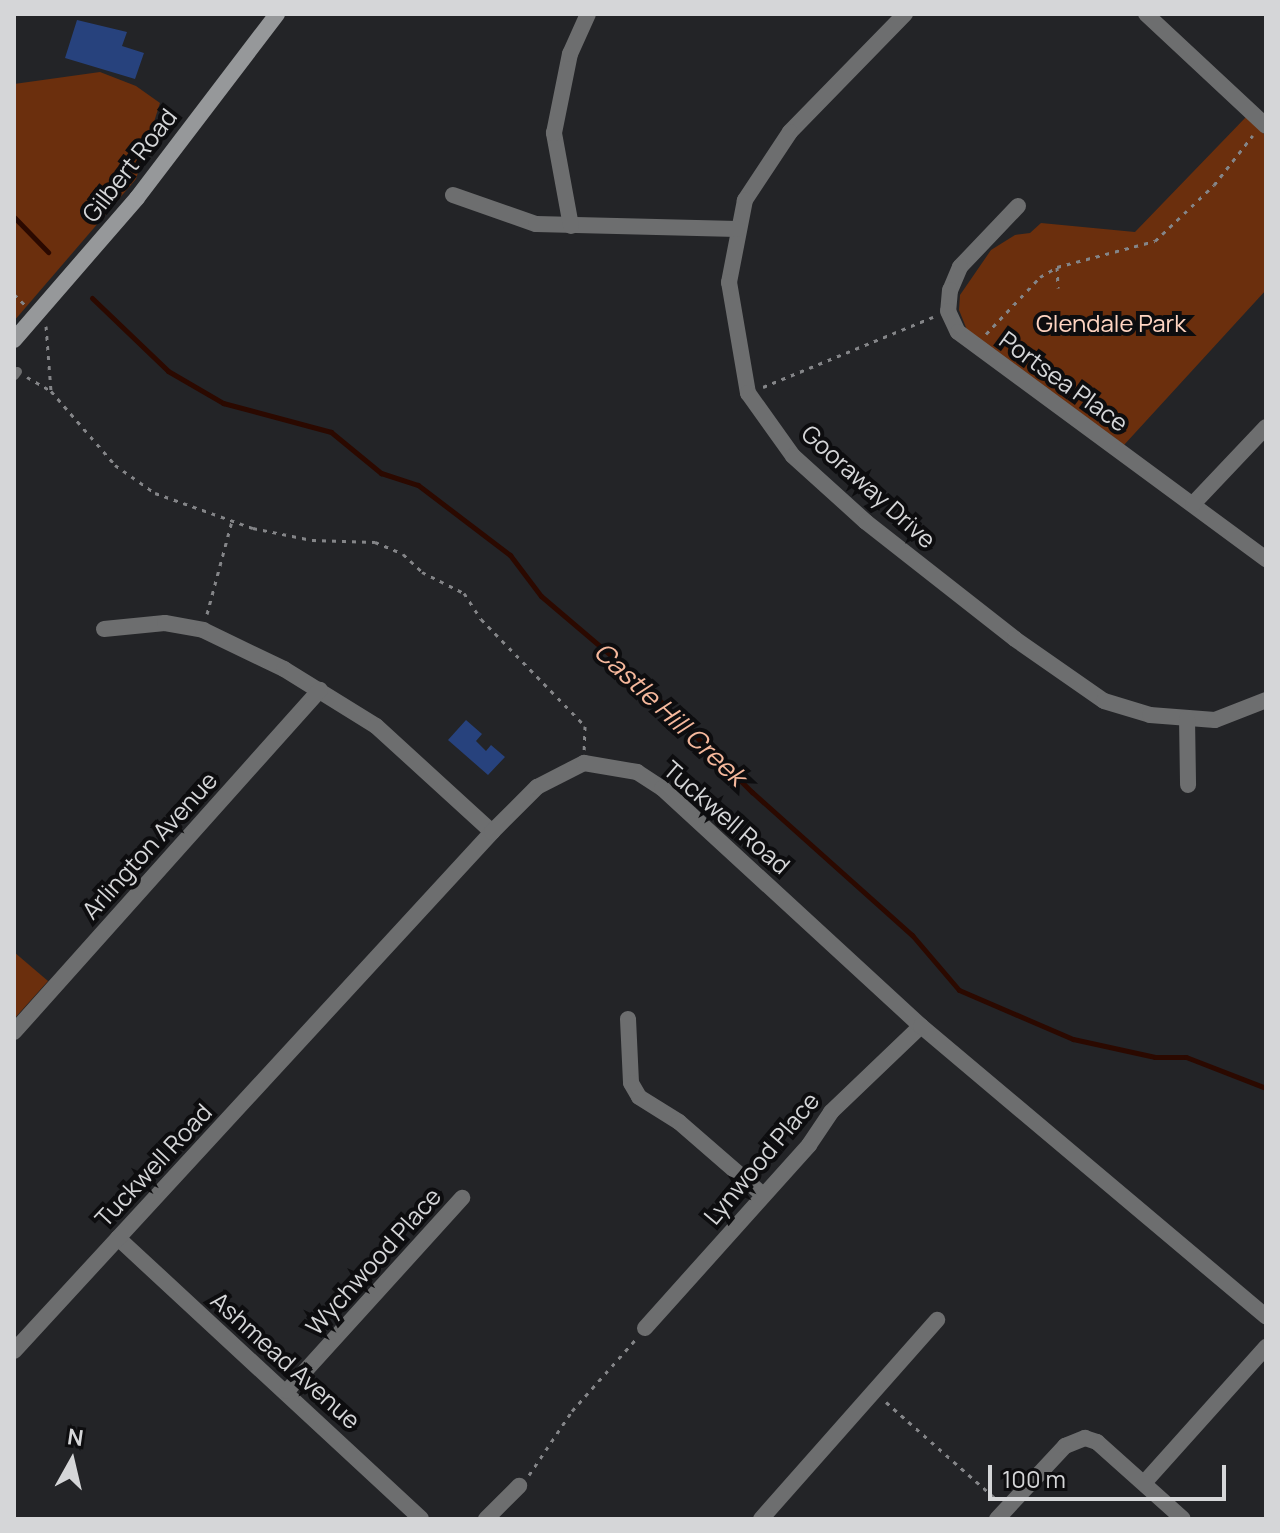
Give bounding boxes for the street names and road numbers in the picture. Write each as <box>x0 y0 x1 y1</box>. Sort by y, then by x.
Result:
street label: Gilbert Road <box>76 102 182 228</box>
street label: Portsea Place <box>994 325 1134 437</box>
street label: Gooraway Drive <box>796 418 942 554</box>
street label: Tuckwell Road <box>658 754 796 880</box>
street label: Arlington Avenue <box>75 765 223 925</box>
street label: Lynwood Place <box>697 1086 825 1230</box>
street label: Tuckwell Road <box>89 1098 217 1232</box>
street label: Wychwood Place <box>299 1182 447 1340</box>
street label: Ashmead Avenue <box>206 1286 366 1434</box>

